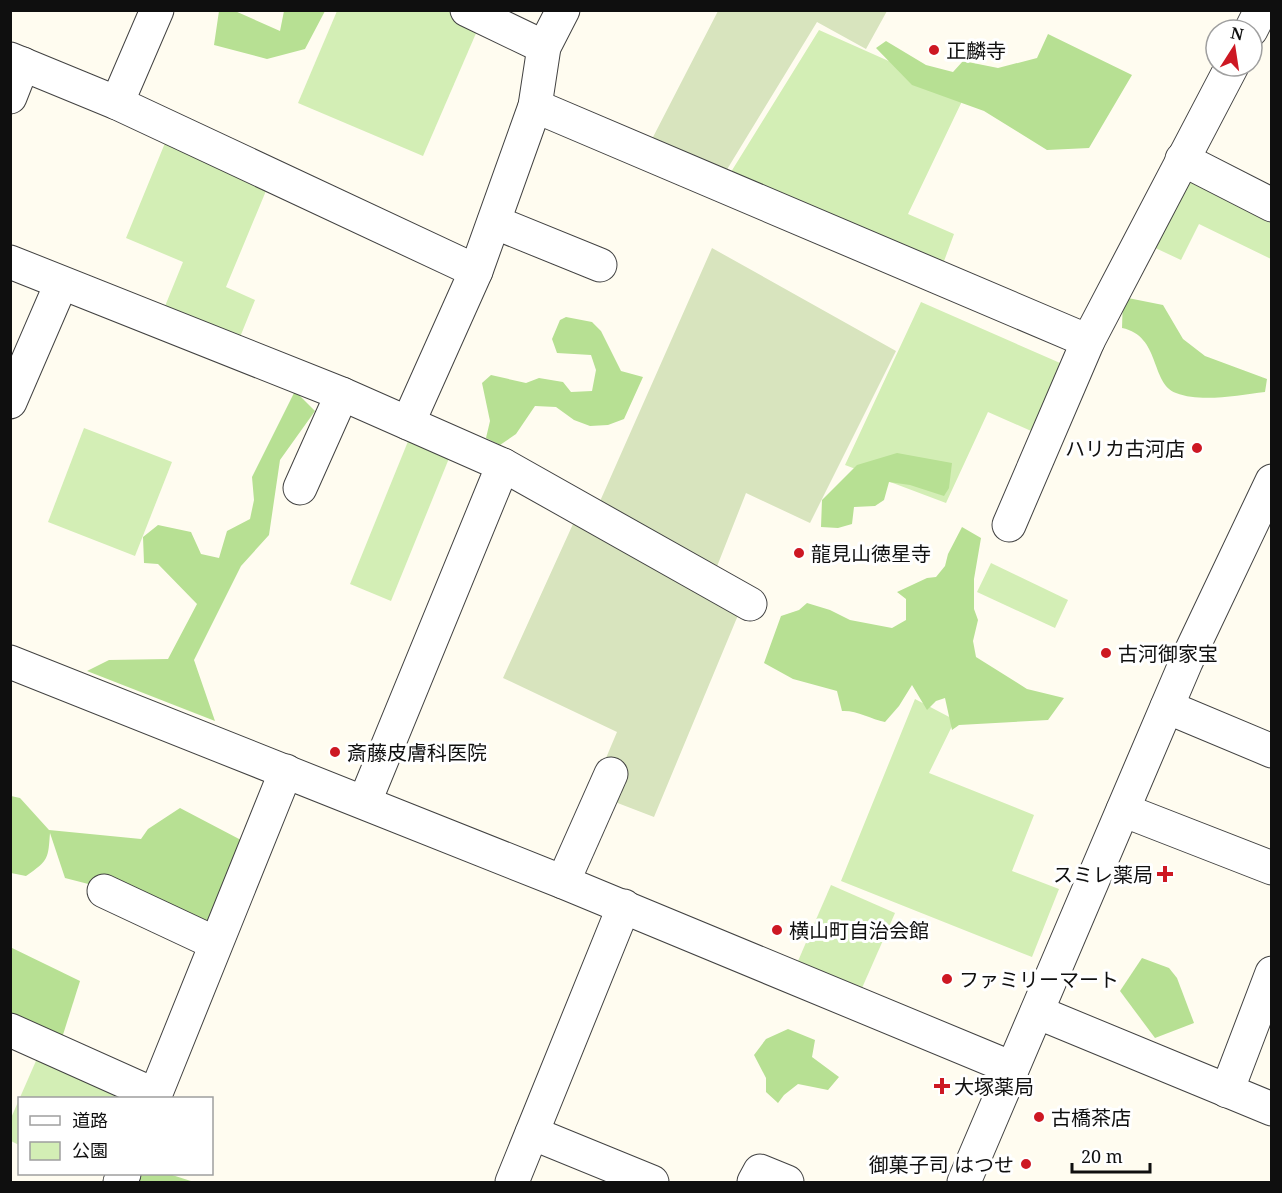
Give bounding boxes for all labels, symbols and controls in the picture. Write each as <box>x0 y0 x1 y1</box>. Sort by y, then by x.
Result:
north arrow <box>1204 18 1264 78</box>
text: N <box>1229 21 1246 45</box>
place label: 正麟寺 <box>946 37 1006 64</box>
marker: 正麟寺 <box>927 43 941 57</box>
place label: ハリカ古河店 <box>1065 435 1185 462</box>
marker: ハリカ古河店 <box>1190 441 1204 455</box>
place label: 龍見山徳星寺 <box>811 540 931 567</box>
marker: 龍見山徳星寺 <box>792 546 806 560</box>
place label: 古河御家宝 <box>1118 640 1218 667</box>
marker: 古河御家宝 <box>1099 646 1113 660</box>
place label: 斎藤皮膚科医院 <box>347 739 487 766</box>
marker: 斎藤皮膚科医院 <box>328 745 342 759</box>
place label: スミレ薬局 <box>1053 861 1153 888</box>
marker: スミレ薬局 <box>1158 867 1172 881</box>
place label: 横山町自治会館 <box>789 917 929 944</box>
marker: 横山町自治会館 <box>770 923 784 937</box>
place label: ファミリーマート <box>959 966 1119 993</box>
marker: ファミリーマート <box>940 972 954 986</box>
place label: 大塚薬局 <box>954 1073 1034 1100</box>
marker: 大塚薬局 <box>935 1079 949 1093</box>
legend <box>18 1097 213 1175</box>
place label: 古橋茶店 <box>1051 1104 1131 1131</box>
text: 道路 <box>72 1108 108 1132</box>
marker: 古橋茶店 <box>1032 1110 1046 1124</box>
scale bar <box>1072 1136 1150 1174</box>
text: 公園 <box>72 1138 108 1162</box>
text: 20 m <box>1081 1144 1123 1168</box>
place label: 御菓子司 はつせ <box>869 1151 1014 1178</box>
marker: 御菓子司 はつせ <box>1019 1157 1033 1171</box>

